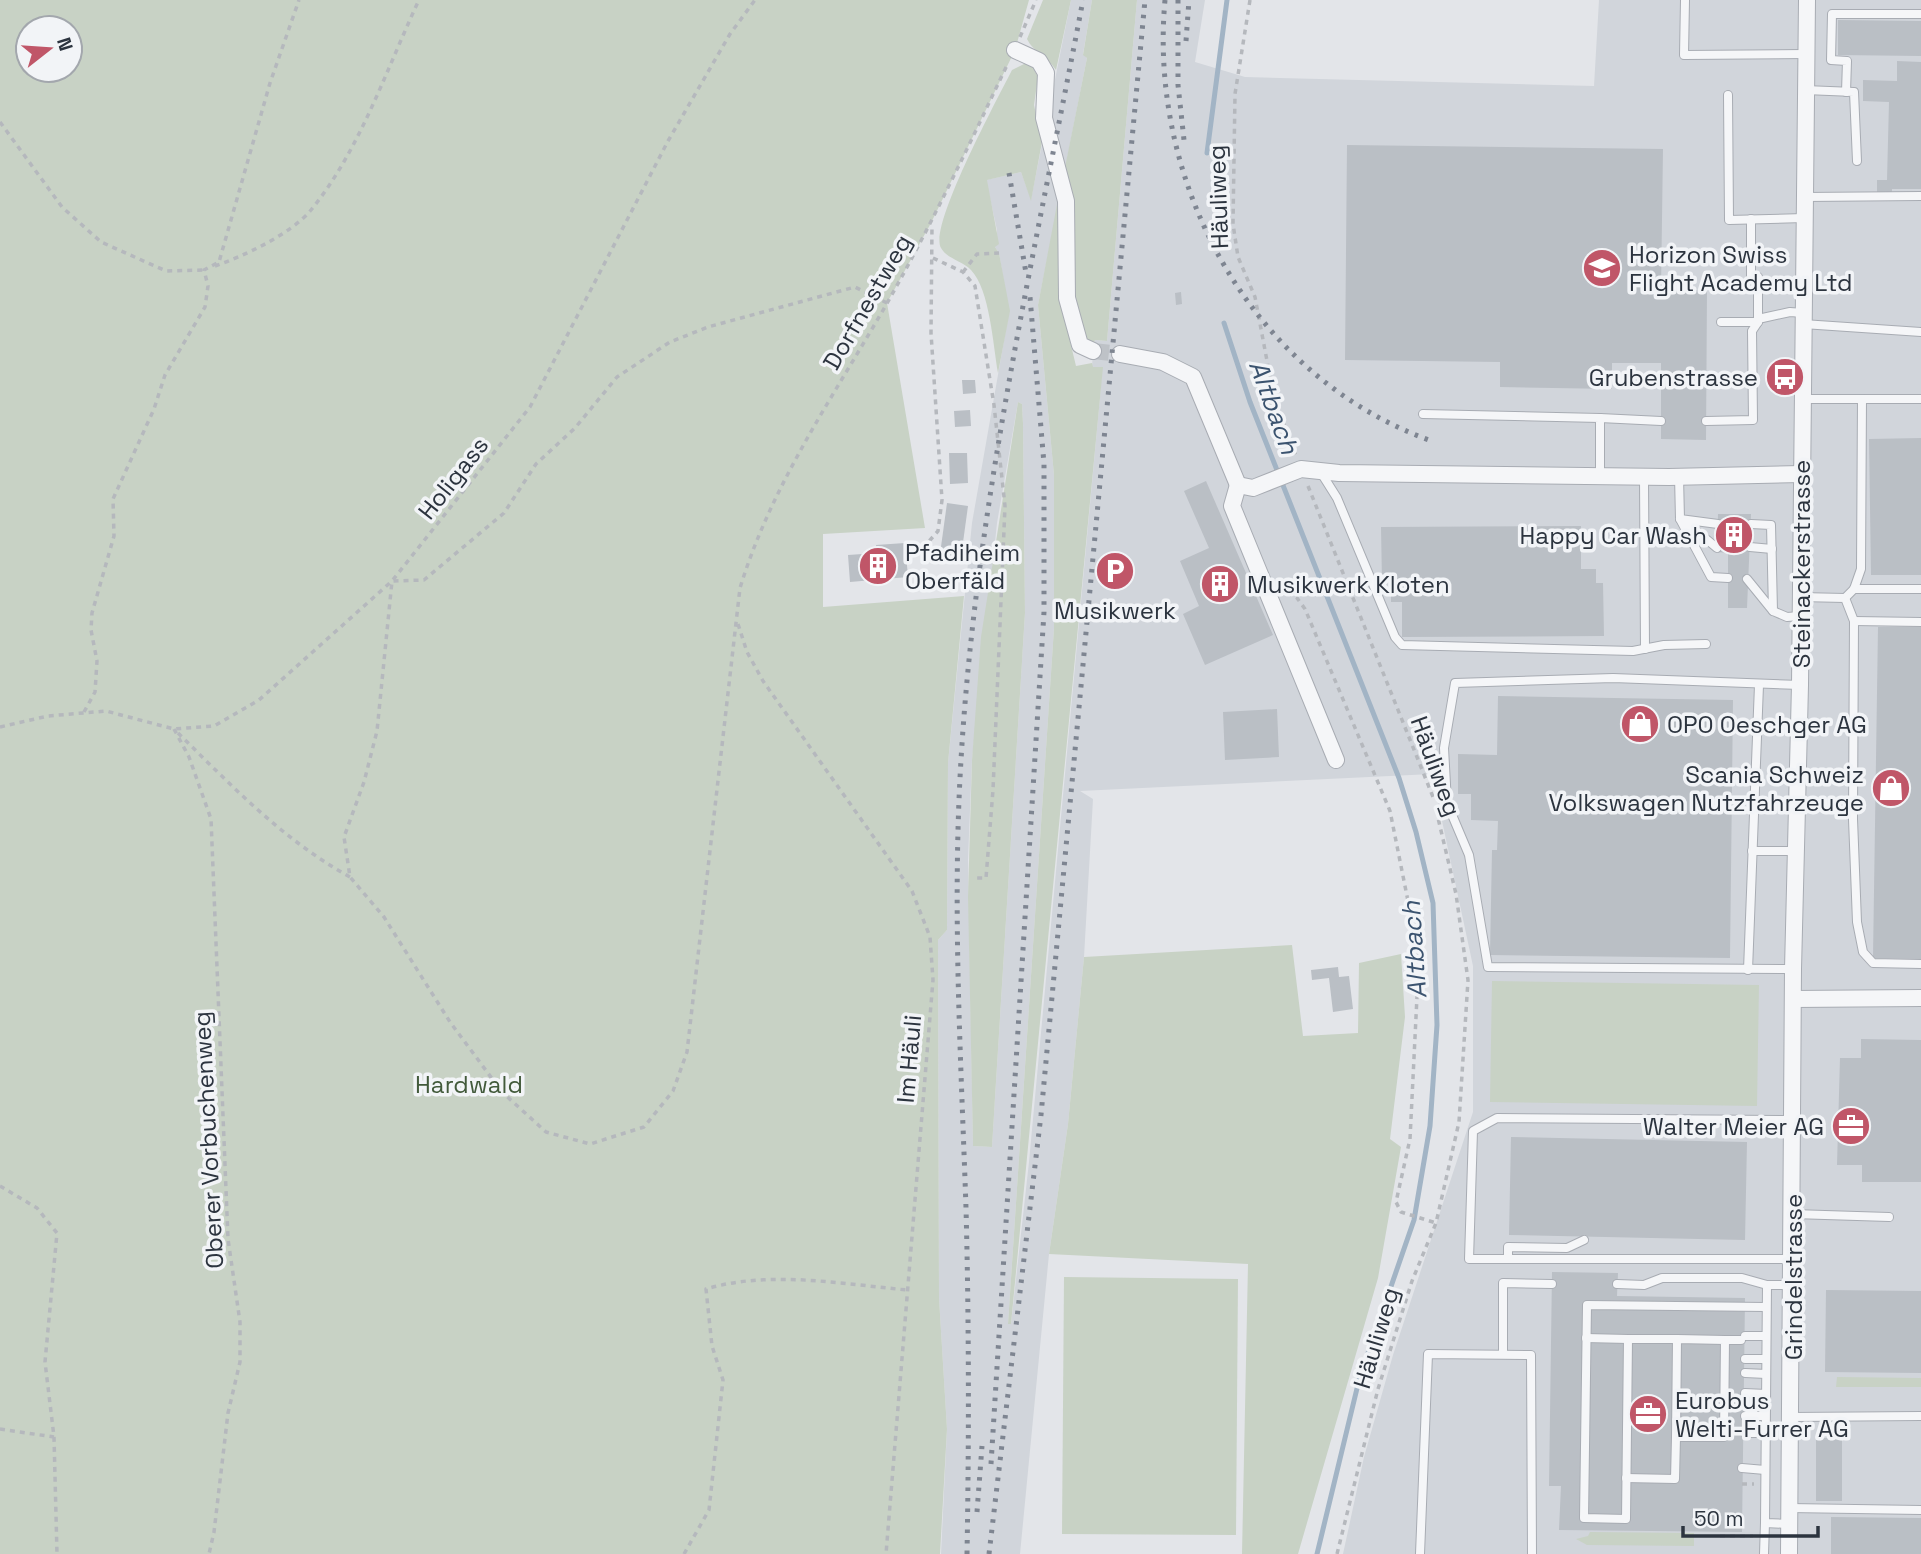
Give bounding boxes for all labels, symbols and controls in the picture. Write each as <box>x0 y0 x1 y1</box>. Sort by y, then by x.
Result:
north arrow <box>14 14 84 84</box>
text: N <box>51 34 79 54</box>
street label: Häuliweg <box>1201 144 1235 250</box>
street label: Dorfnestweg <box>816 229 918 375</box>
place label: Horizon Swiss Flight Academy Ltd <box>1629 239 1852 298</box>
school or university icon: Horizon Swiss Flight Academy Ltd <box>1581 247 1623 289</box>
water label: Altbach <box>1241 355 1307 460</box>
bus stop icon: Grubenstrasse <box>1764 356 1806 398</box>
place label: Grubenstrasse <box>1589 362 1758 393</box>
street label: Holigass <box>411 430 495 526</box>
street label: Steinackerstrasse <box>1786 460 1817 668</box>
building icon: Happy Car Wash <box>1713 514 1755 556</box>
place label: Happy Car Wash <box>1520 520 1707 551</box>
place label: Pfadiheim Oberfäld <box>905 537 1020 596</box>
building icon: Pfadiheim Oberfäld <box>857 545 899 587</box>
parking icon: Musikwerk <box>1094 550 1136 592</box>
building icon: Musikwerk Kloten <box>1199 563 1241 605</box>
place label: Musikwerk Kloten <box>1247 569 1450 600</box>
place label: Musikwerk <box>1054 595 1176 626</box>
shop icon: OPO Oeschger AG <box>1619 703 1661 745</box>
place label: OPO Oeschger AG <box>1667 709 1867 740</box>
street label: Häuliweg <box>1404 712 1468 820</box>
place label: Scania Schweiz Volkswagen Nutzfahrzeuge <box>1549 759 1864 818</box>
shop icon: Scania Schweiz Volkswagen Nutzfahrzeuge <box>1870 767 1912 809</box>
water label: Altbach <box>1394 899 1434 1000</box>
street label: Oberer Vorbuchenweg <box>186 1010 230 1270</box>
street label: Im Häuli <box>890 1014 928 1104</box>
park label: Hardwald <box>415 1069 523 1100</box>
office icon: Walter Meier AG <box>1830 1105 1872 1147</box>
place label: Walter Meier AG <box>1643 1111 1824 1142</box>
street label: Grindelstrasse <box>1778 1194 1809 1360</box>
street label: Häuliweg <box>1346 1284 1406 1392</box>
place label: Eurobus Welti-Furrer AG <box>1675 1385 1849 1444</box>
office icon: Eurobus Welti-Furrer AG <box>1627 1393 1669 1435</box>
scale bar <box>1683 1494 1818 1538</box>
text: 50 m <box>1694 1505 1744 1532</box>

